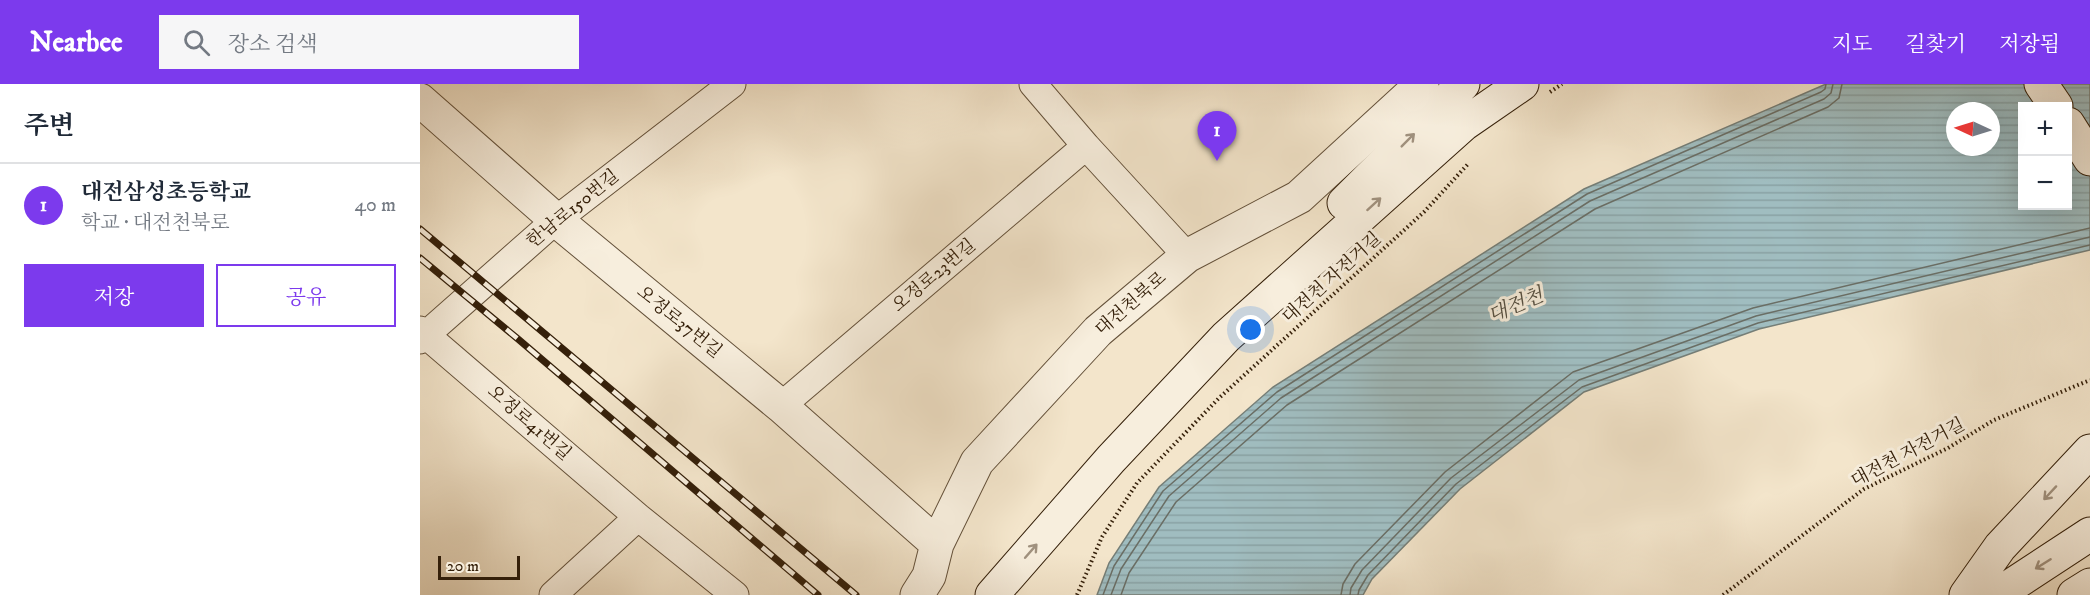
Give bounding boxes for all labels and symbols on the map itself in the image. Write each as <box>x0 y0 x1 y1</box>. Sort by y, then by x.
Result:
north arrow <box>1946 102 2000 156</box>
pin: 1 <box>1198 112 1236 161</box>
one-way arrow <box>1400 132 1415 147</box>
street label: 한남로150번길 <box>523 165 623 253</box>
one-way arrow <box>1367 197 1382 211</box>
street label: 대전천 자전거길 <box>1278 228 1386 328</box>
street label: 오정로23번길 <box>888 235 980 317</box>
street label: 대전천북로 <box>1091 267 1171 341</box>
street label: 오정로37번길 <box>632 281 726 363</box>
water label: 대전천 <box>1484 283 1549 329</box>
your location <box>1236 315 1265 344</box>
street label: 오정로41번길 <box>483 381 575 465</box>
street label: 대전천 자전거길 <box>1847 414 1969 492</box>
one-way arrow <box>2043 486 2057 501</box>
one-way arrow <box>1024 544 1038 559</box>
scale bar <box>438 553 520 580</box>
one-way arrow <box>2035 558 2052 570</box>

